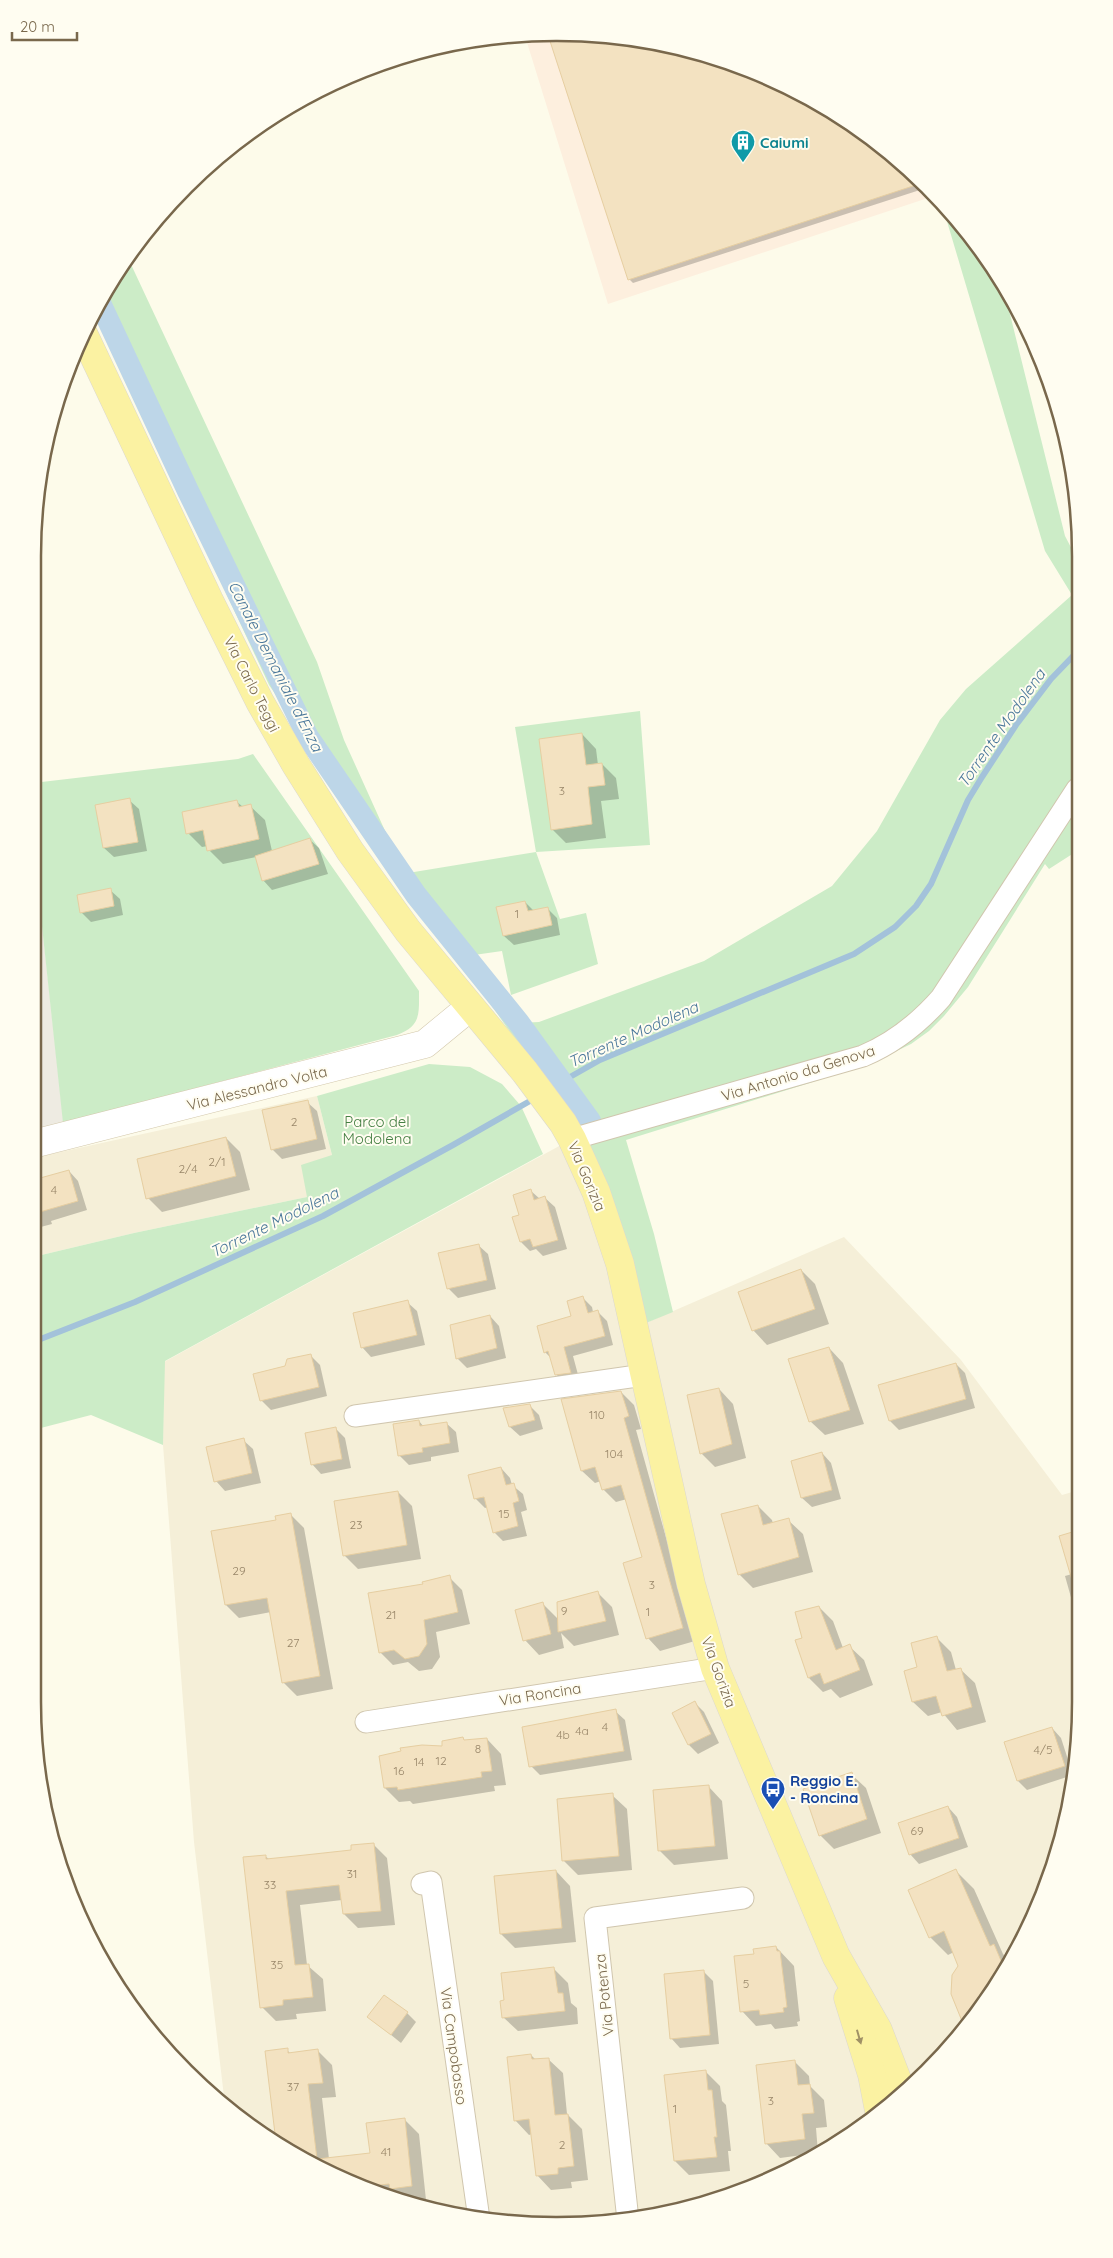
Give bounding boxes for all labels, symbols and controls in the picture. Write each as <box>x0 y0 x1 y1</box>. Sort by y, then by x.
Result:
scale bar <box>12 10 78 42</box>
text: 20 m <box>20 17 55 36</box>
building icon: Caiumi <box>730 129 756 163</box>
place label: Caiumi <box>760 133 809 152</box>
water label: Canale Demaniale d'Enza <box>224 577 328 756</box>
street label: Via Carlo Teggi <box>220 633 284 735</box>
water label: Torrente Modolena <box>953 664 1050 791</box>
house number: 3 <box>559 783 565 798</box>
house number: 1 <box>515 906 519 921</box>
water label: Torrente Modolena <box>565 996 702 1072</box>
street label: Via Antonio da Genova <box>719 1041 877 1105</box>
street label: Via Alessandro Volta <box>185 1061 329 1115</box>
park label: Parco del Modolena <box>342 1112 412 1148</box>
house number: 2 <box>291 1114 298 1129</box>
street label: Via Gorizia <box>564 1138 610 1214</box>
house number: 2/1 <box>208 1154 226 1169</box>
house number: 2/4 <box>178 1161 198 1176</box>
house number: 4 <box>51 1182 57 1197</box>
water label: Torrente Modolena <box>207 1182 343 1262</box>
house number: 110 <box>589 1407 605 1422</box>
house number: 104 <box>605 1446 623 1461</box>
house number: 15 <box>499 1506 509 1521</box>
house number: 23 <box>350 1517 362 1532</box>
house number: 29 <box>232 1563 246 1578</box>
house number: 3 <box>649 1577 655 1592</box>
house number: 9 <box>561 1603 568 1618</box>
house number: 1 <box>646 1604 650 1619</box>
house number: 21 <box>385 1607 397 1622</box>
street label: Via Gorizia <box>697 1634 741 1710</box>
house number: 27 <box>287 1635 299 1650</box>
street label: Via Roncina <box>498 1678 582 1710</box>
house number: 4 <box>602 1719 608 1734</box>
house number: 4a <box>575 1723 589 1738</box>
house number: 4b <box>556 1727 570 1742</box>
house number: 8 <box>475 1741 481 1756</box>
house number: 4/5 <box>1033 1742 1053 1757</box>
house number: 12 <box>435 1753 447 1768</box>
house number: 14 <box>414 1754 424 1769</box>
house number: 16 <box>394 1763 405 1778</box>
place label: Reggio E. - Roncina <box>790 1771 858 1807</box>
bus stop icon: Reggio E. - Roncina <box>760 1776 786 1810</box>
house number: 69 <box>910 1823 924 1838</box>
house number: 31 <box>347 1866 357 1881</box>
house number: 33 <box>264 1877 276 1892</box>
street label: Via Potenza <box>590 1953 618 2037</box>
house number: 35 <box>271 1957 283 1972</box>
house number: 5 <box>743 1976 749 1991</box>
street label: Via Campobasso <box>436 1986 472 2106</box>
one-way arrow <box>856 2029 864 2044</box>
house number: 37 <box>287 2079 299 2094</box>
house number: 3 <box>768 2093 774 2108</box>
house number: 1 <box>673 2101 677 2116</box>
house number: 2 <box>559 2137 566 2152</box>
house number: 41 <box>381 2144 391 2159</box>

